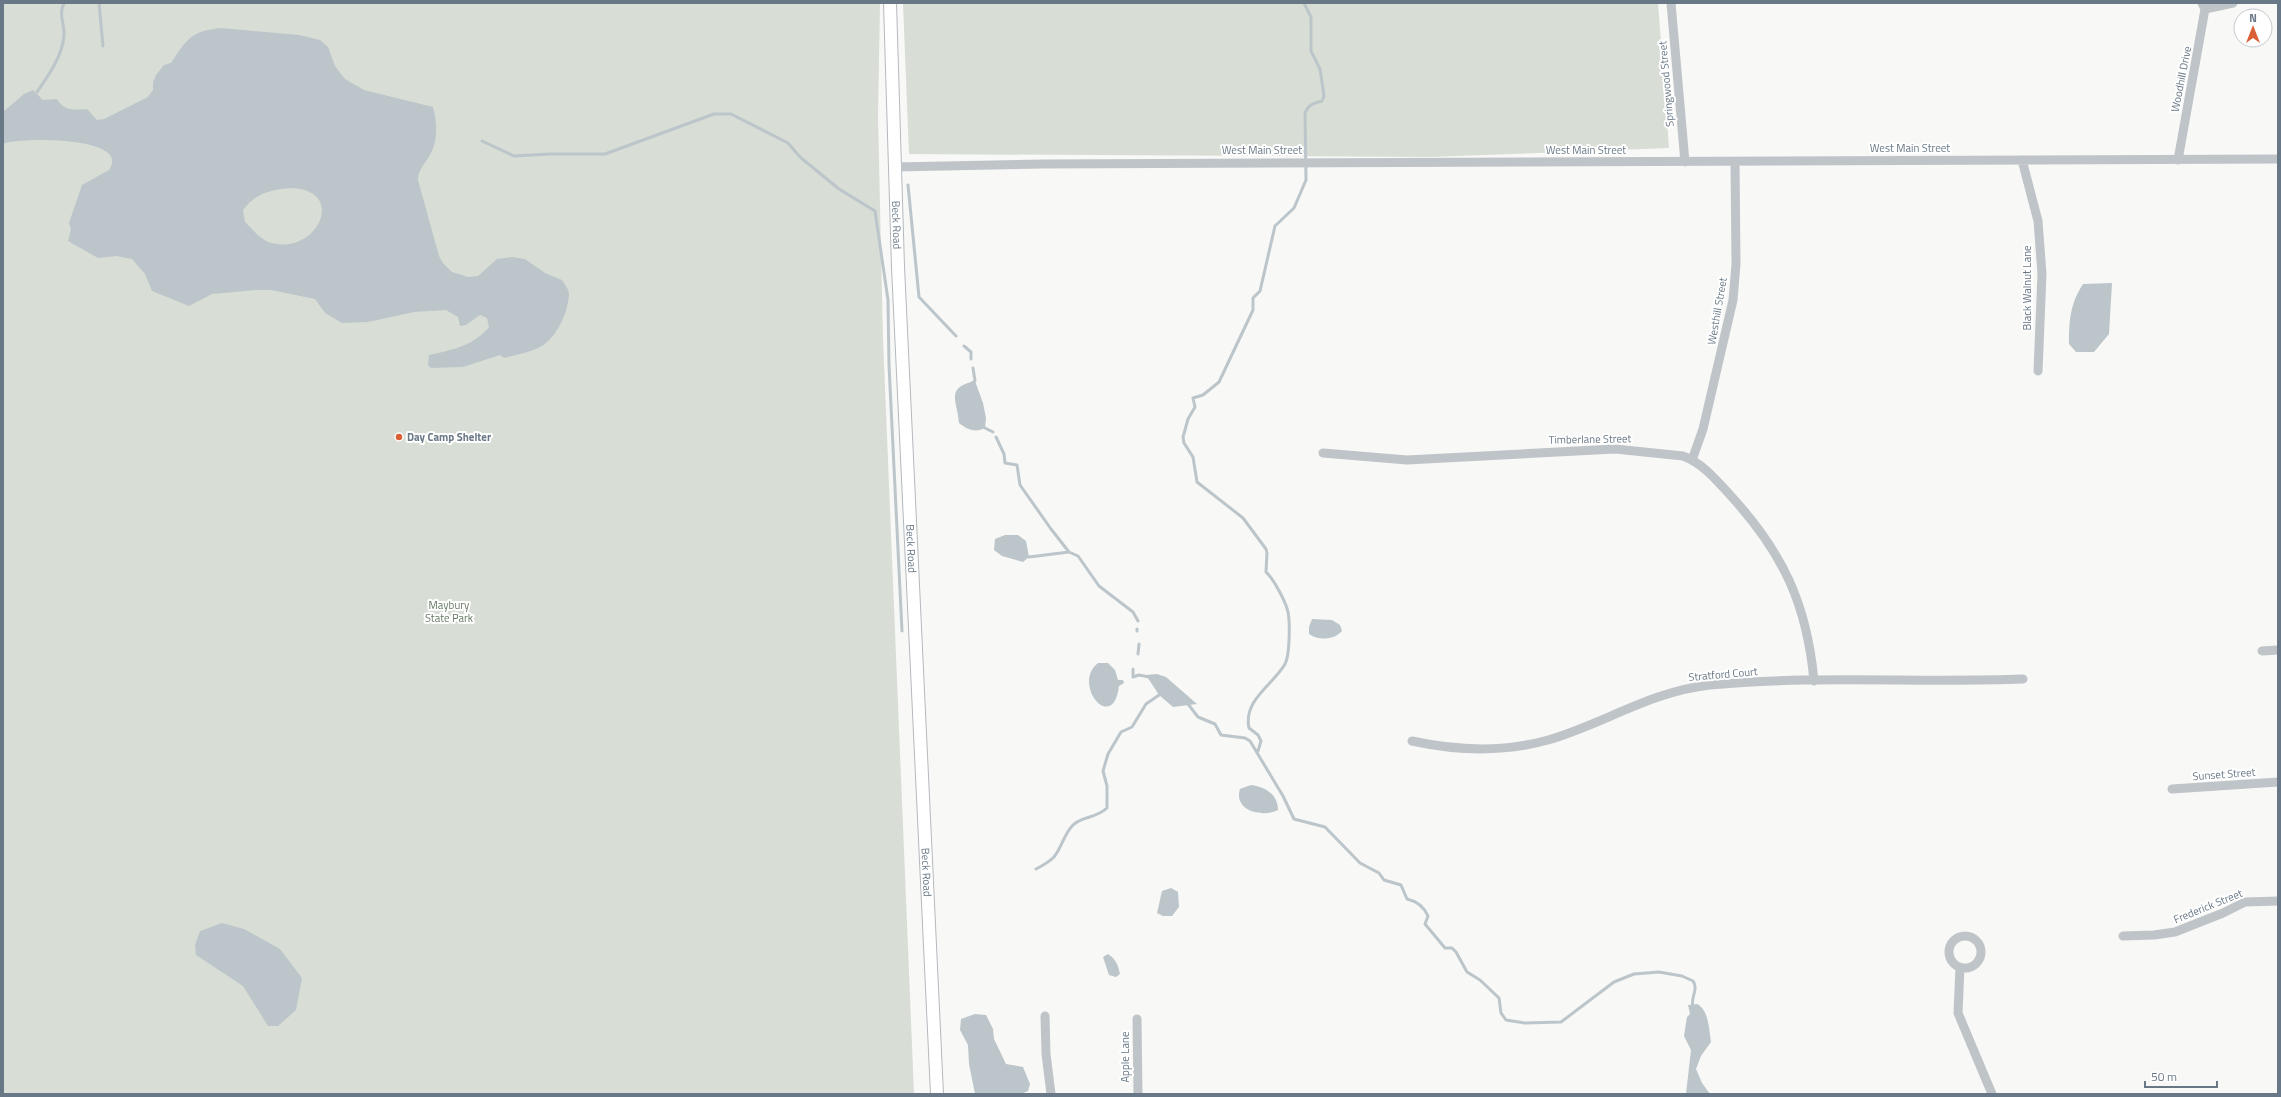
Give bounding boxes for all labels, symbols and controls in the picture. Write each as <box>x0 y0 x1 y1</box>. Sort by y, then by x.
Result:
north arrow <box>2233 8 2273 48</box>
text: N <box>2249 10 2257 26</box>
street label: Springwood Street <box>1654 40 1678 128</box>
street label: Woodhill Drive <box>2167 44 2195 113</box>
street label: West Main Street <box>1870 140 1950 156</box>
street label: West Main Street <box>1222 142 1302 158</box>
street label: West Main Street <box>1546 142 1626 158</box>
street label: Beck Road <box>888 200 905 250</box>
street label: Black Walnut Lane <box>2019 245 2035 331</box>
street label: Westhill Street <box>1703 276 1731 346</box>
place label: Day Camp Shelter <box>407 429 491 445</box>
street label: Timberlane Street <box>1548 430 1632 448</box>
marker: Day Camp Shelter <box>394 432 404 442</box>
street label: Beck Road <box>902 524 920 573</box>
park label: Maybury State Park <box>425 597 474 626</box>
street label: Stratford Court <box>1688 663 1758 685</box>
street label: Sunset Street <box>2192 764 2256 784</box>
street label: Beck Road <box>917 848 936 897</box>
street label: Frederick Street <box>2171 885 2245 927</box>
street label: Apple Lane <box>1117 1031 1133 1082</box>
scale bar <box>2145 1063 2217 1089</box>
text: 50 m <box>2151 1067 2177 1086</box>

